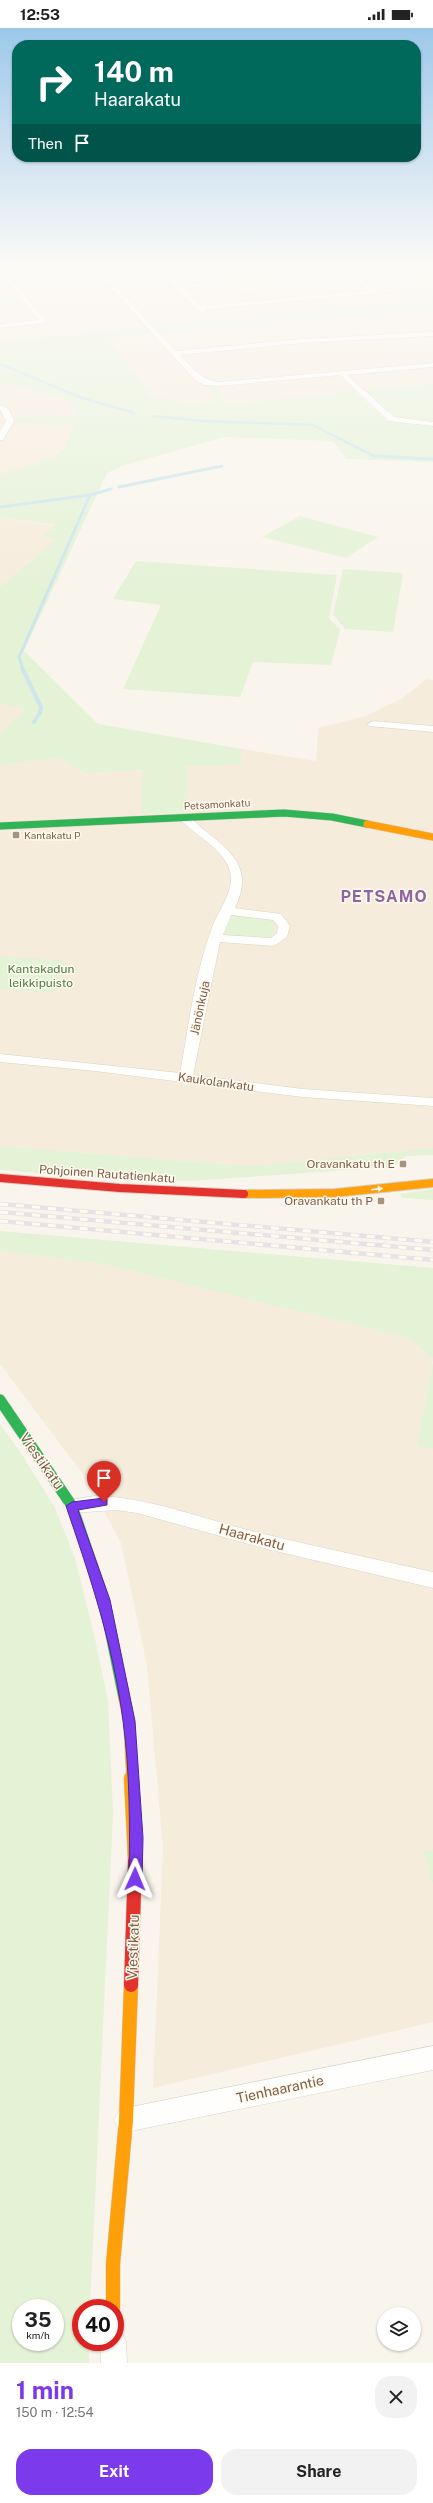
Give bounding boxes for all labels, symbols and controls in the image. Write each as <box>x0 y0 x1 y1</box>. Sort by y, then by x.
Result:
text: 12:53 <box>20 6 60 23</box>
text: 140 m <box>94 55 174 88</box>
icon: right <box>28 56 80 108</box>
text: Haarakatu <box>94 89 181 110</box>
icon: arrive <box>71 132 93 154</box>
text: Then <box>28 135 63 152</box>
street label: Petsamonkatu <box>183 796 251 812</box>
place label: Kantakatu P <box>24 829 81 841</box>
marker: Kantakatu P <box>11 830 21 840</box>
district label: PETSAMO <box>340 887 428 906</box>
park label: Kantakadun leikkipuisto <box>8 962 75 990</box>
street label: Jänönkuja <box>187 980 213 1036</box>
street label: Kaukolankatu <box>177 1070 255 1094</box>
place label: Oravankatu th E <box>307 1157 395 1171</box>
marker: Oravankatu th E <box>398 1159 408 1169</box>
street label: Pohjoinen Rautatienkatu <box>39 1162 175 1186</box>
one-way arrow <box>371 1185 383 1192</box>
place label: Oravankatu th P <box>284 1194 373 1208</box>
marker: Oravankatu th P <box>376 1196 386 1206</box>
street label: Viestikatu <box>17 1430 67 1492</box>
pin <box>87 1461 121 1502</box>
icon: arrive <box>93 1467 115 1489</box>
street label: Haarakatu <box>217 1521 287 1553</box>
position arrow <box>114 1858 156 1900</box>
street label: Viestikatu <box>124 1914 142 1980</box>
street label: Tienhaarantie <box>235 2072 325 2106</box>
speed limit sign: 40 <box>72 2299 124 2351</box>
map controls <box>377 2307 421 2351</box>
button: layers <box>377 2307 421 2351</box>
text: 35 <box>25 2308 51 2332</box>
text: km/h <box>26 2329 50 2341</box>
text: 1 min <box>16 2376 74 2404</box>
button: close <box>375 2376 417 2418</box>
text: 150 m · 12:54 <box>16 2405 94 2420</box>
button: Exit <box>16 2449 213 2495</box>
button: Share <box>221 2449 417 2495</box>

